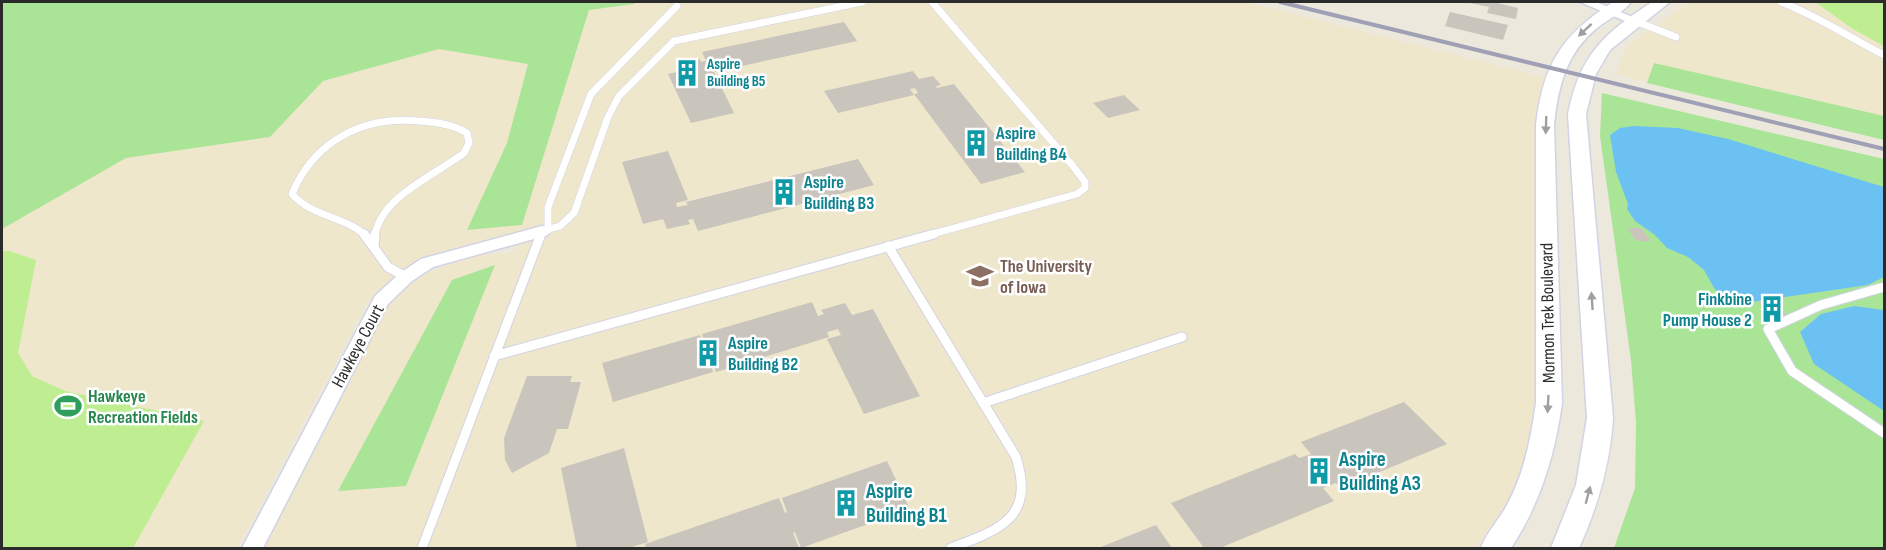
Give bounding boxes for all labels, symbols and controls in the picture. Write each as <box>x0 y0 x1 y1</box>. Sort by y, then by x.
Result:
one-way arrow <box>1578 23 1593 36</box>
place label: Aspire Building B5 <box>706 55 766 91</box>
building icon: Aspire Building B5 <box>672 58 702 88</box>
one-way arrow <box>1541 115 1550 134</box>
place label: Aspire Building B4 <box>995 123 1067 165</box>
building icon: Aspire Building B4 <box>961 128 991 158</box>
place label: Aspire Building B3 <box>803 172 874 214</box>
building icon: Aspire Building B3 <box>769 177 799 207</box>
street label: Mormon Trek Boulevard <box>1536 243 1560 383</box>
place label: The University of Iowa <box>1000 256 1092 298</box>
school or university icon: The University of Iowa <box>965 261 995 291</box>
place label: Finkbine Pump House 2 <box>1663 289 1752 331</box>
one-way arrow <box>1587 292 1596 311</box>
building icon: Finkbine Pump House 2 <box>1757 294 1787 324</box>
street label: Hawkeye Court <box>327 300 389 391</box>
place label: Aspire Building B2 <box>727 333 798 375</box>
building icon: Aspire Building B2 <box>693 338 723 368</box>
place label: Hawkeye Recreation Fields <box>88 386 198 428</box>
sports icon: Hawkeye Recreation Fields <box>53 391 83 421</box>
one-way arrow <box>1544 394 1553 413</box>
place label: Aspire Building A3 <box>1338 447 1421 496</box>
building icon: Aspire Building A3 <box>1304 456 1334 486</box>
place label: Aspire Building B1 <box>865 479 947 528</box>
one-way arrow <box>1584 486 1593 504</box>
building icon: Aspire Building B1 <box>831 488 861 518</box>

